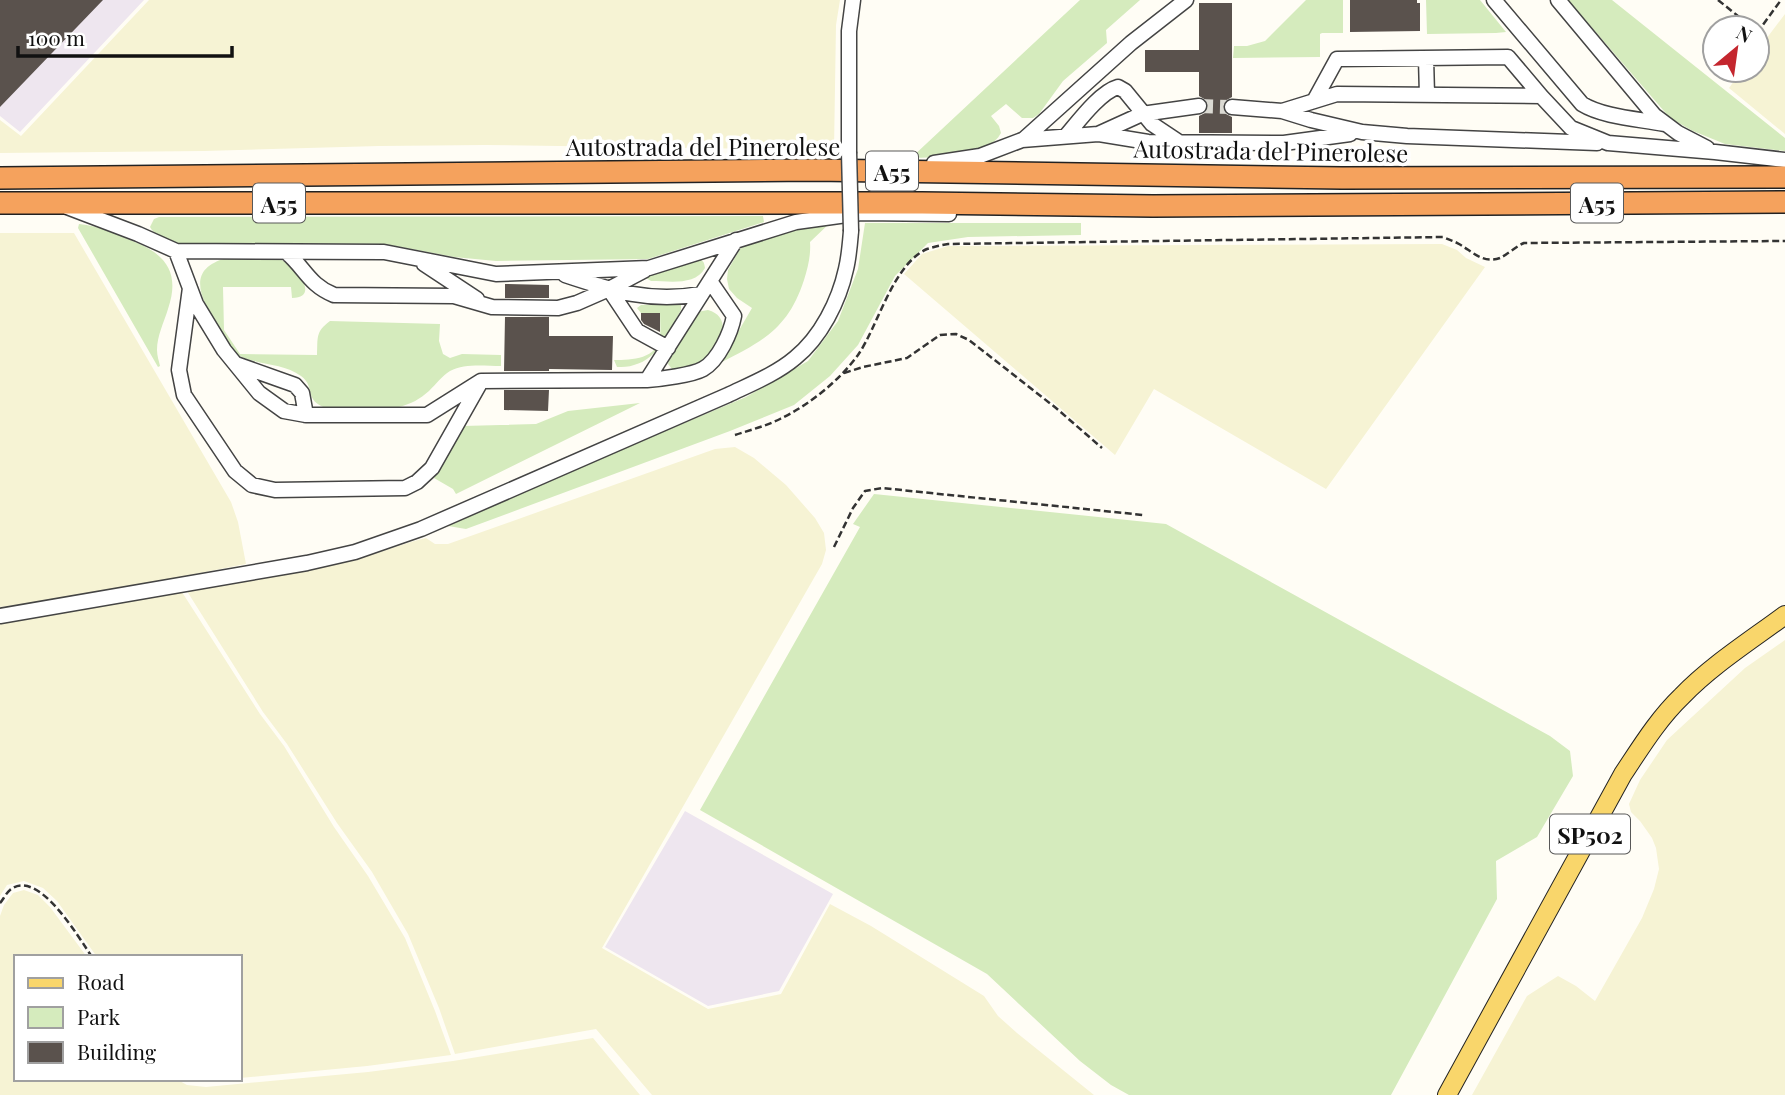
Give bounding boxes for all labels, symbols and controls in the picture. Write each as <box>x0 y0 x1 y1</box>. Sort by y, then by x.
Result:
scale bar <box>18 14 231 58</box>
north arrow <box>1701 14 1771 84</box>
text: N <box>1732 19 1757 48</box>
text: 100 m <box>28 23 85 51</box>
street label: Autostrada del Pinerolese <box>565 130 840 162</box>
street label: Autostrada del Pinerolese <box>1132 132 1409 168</box>
road number: A55 <box>866 152 918 190</box>
road number: A55 <box>253 184 305 222</box>
road number: A55 <box>1571 184 1623 222</box>
road number: SP502 <box>1550 814 1630 854</box>
legend <box>14 955 242 1081</box>
text: Road <box>77 967 125 995</box>
text: Park <box>77 1002 121 1030</box>
text: Building <box>77 1037 156 1065</box>

